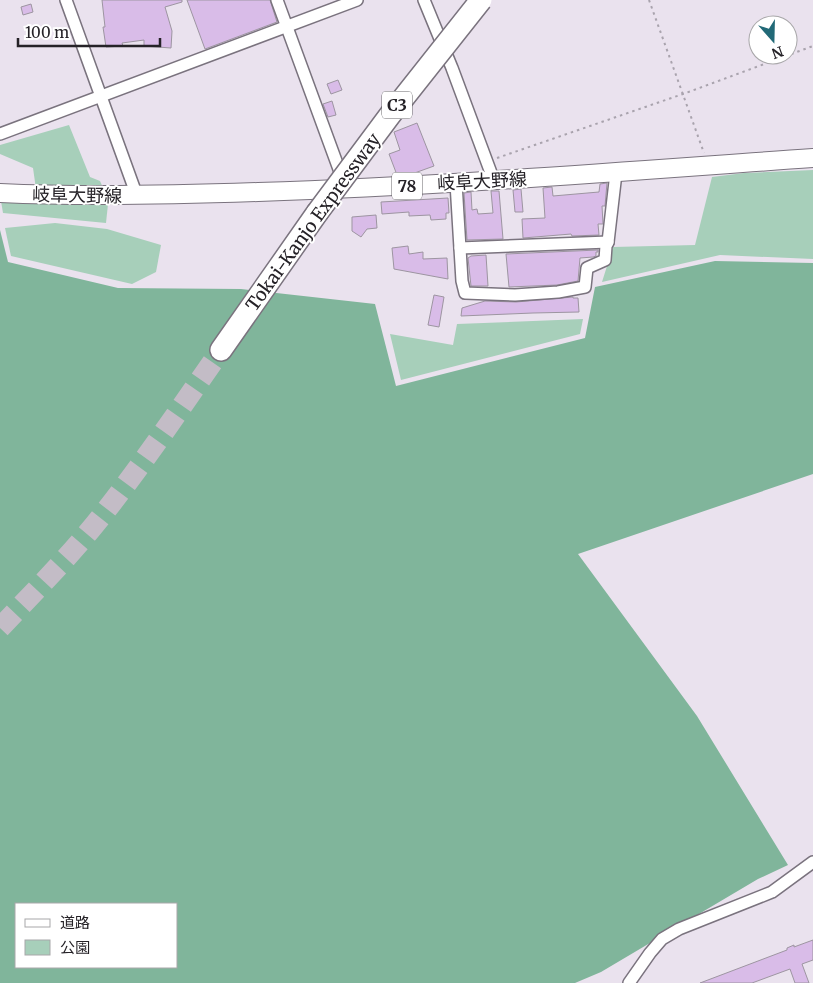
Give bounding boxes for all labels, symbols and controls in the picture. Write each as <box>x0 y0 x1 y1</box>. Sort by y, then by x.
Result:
scale bar <box>18 15 160 47</box>
north arrow <box>748 15 798 65</box>
text: 100 m <box>25 23 69 42</box>
text: N <box>769 42 786 63</box>
road number: C3 <box>382 92 412 118</box>
street label: Tokai-Kanjo Expressway <box>241 128 386 315</box>
street label: 岐阜大野線 <box>436 167 528 195</box>
road number: 78 <box>392 172 422 200</box>
street label: 岐阜大野線 <box>32 183 122 207</box>
legend <box>15 903 178 968</box>
text: 道路 <box>60 913 90 932</box>
text: 公園 <box>60 938 90 957</box>

